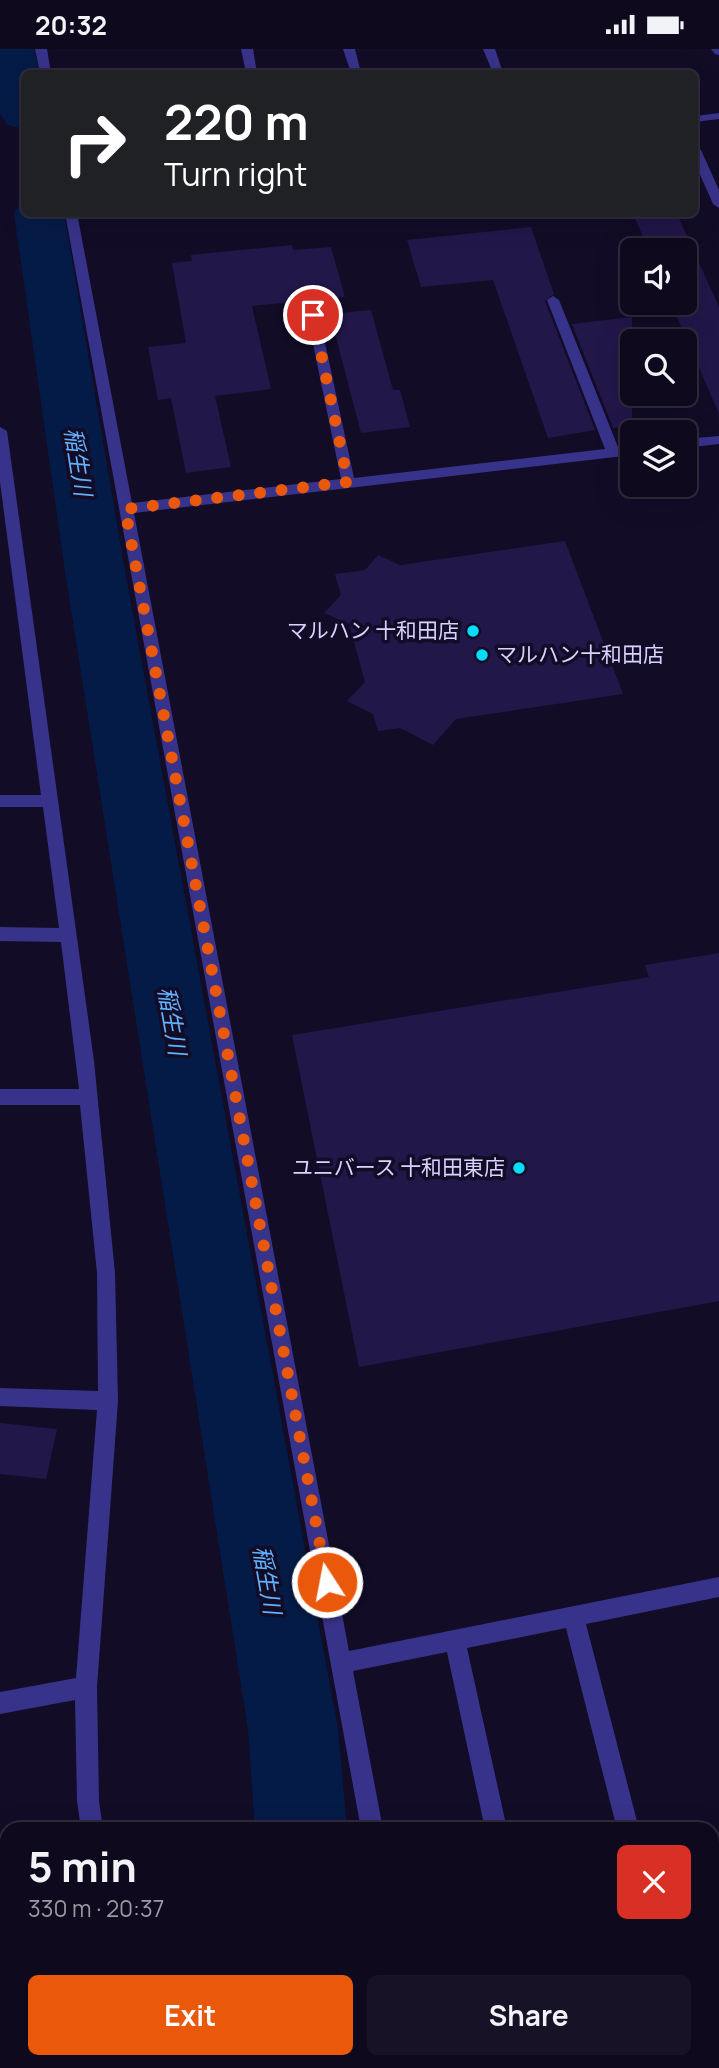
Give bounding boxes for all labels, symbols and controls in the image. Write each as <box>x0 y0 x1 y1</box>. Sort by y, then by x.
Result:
text: 20:32 <box>35 7 107 43</box>
text: 220 m <box>164 88 308 155</box>
icon: right <box>49 98 140 189</box>
text: Turn right <box>164 152 307 196</box>
map controls <box>620 238 697 497</box>
button: sound <box>620 238 697 315</box>
pin <box>283 285 343 345</box>
icon: arrive <box>294 296 332 334</box>
button: search <box>620 329 697 406</box>
button: layers <box>620 420 697 497</box>
water label: 稲生川 <box>58 425 101 501</box>
place label: マルハン 十和田店 <box>287 616 459 644</box>
marker: マルハン 十和田店 <box>465 623 481 639</box>
place label: マルハン十和田店 <box>496 640 664 668</box>
marker: マルハン十和田店 <box>474 647 490 663</box>
water label: 稲生川 <box>151 984 195 1061</box>
place label: ユニバース 十和田東店 <box>292 1153 505 1181</box>
marker: ユニバース 十和田東店 <box>511 1160 527 1176</box>
water label: 稲生川 <box>246 1543 290 1620</box>
position arrow <box>290 1545 364 1619</box>
text: 5 min <box>28 1837 137 1895</box>
button: close <box>617 1845 691 1919</box>
text: 330 m · 20:37 <box>28 1892 164 1924</box>
button: Exit <box>28 1975 353 2055</box>
button: Share <box>367 1975 691 2055</box>

